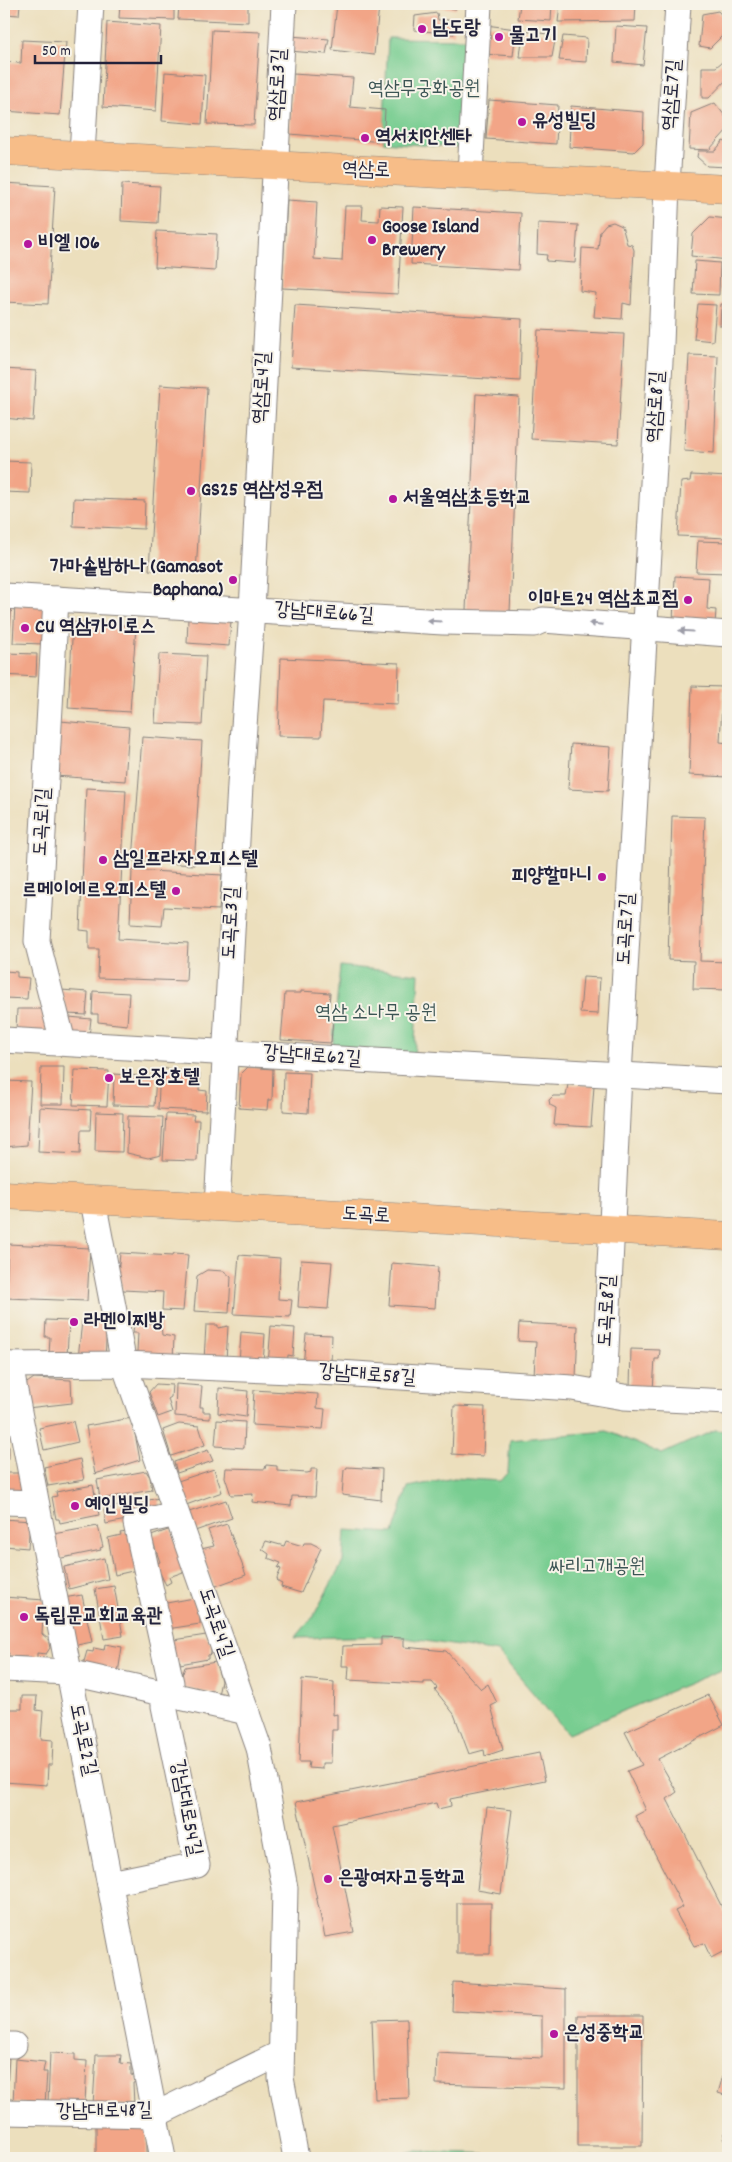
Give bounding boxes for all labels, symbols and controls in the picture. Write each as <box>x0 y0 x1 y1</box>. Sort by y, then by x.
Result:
place label: 남도랑 <box>432 15 481 43</box>
marker: 남도랑 <box>416 23 428 35</box>
place label: 물고기 <box>509 23 557 51</box>
marker: 물고기 <box>493 31 505 43</box>
scale bar <box>35 32 161 64</box>
text: 50 m <box>42 41 71 63</box>
street label: 역삼로3길 <box>263 48 295 122</box>
street label: 역삼로7길 <box>657 58 689 132</box>
park label: 역삼무궁화공원 <box>368 76 480 104</box>
place label: 유성빌딩 <box>532 108 596 136</box>
marker: 유성빌딩 <box>516 116 528 128</box>
place label: 역서치안센타 <box>375 124 472 152</box>
marker: 역서치안센타 <box>359 132 371 144</box>
street label: 역삼로 <box>341 156 391 186</box>
place label: Goose Island Brewery <box>382 214 479 265</box>
place label: 비엘 106 <box>38 230 100 258</box>
marker: Goose Island Brewery <box>366 234 378 246</box>
marker: 비엘 106 <box>22 238 34 250</box>
street label: 역삼로4길 <box>247 351 279 425</box>
street label: 역삼로8길 <box>641 370 673 444</box>
place label: GS25 역삼성우점 <box>201 477 323 505</box>
marker: GS25 역삼성우점 <box>185 485 197 497</box>
place label: 서울역삼초등학교 <box>403 485 532 513</box>
marker: 서울역삼초등학교 <box>387 493 399 505</box>
place label: 가마솥밥하나 (Gamasot Baphana) <box>50 554 224 605</box>
marker: 가마솥밥하나 (Gamasot Baphana) <box>227 574 239 586</box>
place label: 이마트24 역삼초교점 <box>528 586 678 614</box>
marker: 이마트24 역삼초교점 <box>682 594 694 606</box>
street label: 강남대로66길 <box>273 597 375 631</box>
place label: CU 역삼카이로스 <box>35 614 156 642</box>
one-way arrow <box>426 617 442 625</box>
one-way arrow <box>587 620 603 628</box>
marker: CU 역삼카이로스 <box>19 622 31 634</box>
one-way arrow <box>678 627 694 635</box>
street label: 도곡로1길 <box>27 787 59 857</box>
place label: 삼일프라자오피스텔 <box>113 846 258 874</box>
marker: 삼일프라자오피스텔 <box>97 854 109 866</box>
place label: 피양할마니 <box>512 863 592 891</box>
marker: 피양할마니 <box>596 871 608 883</box>
place label: 르메이에르오피스텔 <box>21 877 166 905</box>
marker: 르메이에르오피스텔 <box>170 885 182 897</box>
street label: 도곡로3길 <box>216 886 248 960</box>
street label: 도곡로7길 <box>611 892 643 966</box>
park label: 역삼 소나무 공원 <box>315 1000 437 1028</box>
street label: 강남대로62길 <box>262 1040 362 1074</box>
place label: 보은장호텔 <box>119 1064 199 1092</box>
marker: 보은장호텔 <box>103 1072 115 1084</box>
street label: 도곡로 <box>341 1201 391 1231</box>
street label: 도곡로8길 <box>592 1274 624 1348</box>
place label: 라멘이찌방 <box>84 1308 165 1336</box>
marker: 라멘이찌방 <box>68 1316 80 1328</box>
street label: 강남대로58길 <box>317 1359 417 1393</box>
place label: 예인빌딩 <box>85 1492 149 1520</box>
marker: 예인빌딩 <box>69 1500 81 1512</box>
park label: 싸리고개공원 <box>549 1554 645 1582</box>
street label: 도곡로4길 <box>190 1584 240 1662</box>
place label: 독립문교회교육관 <box>34 1603 163 1631</box>
marker: 독립문교회교육관 <box>18 1611 30 1623</box>
street label: 도곡로2길 <box>61 1701 103 1779</box>
street label: 강남대로54길 <box>162 1757 208 1859</box>
place label: 은광여자고등학교 <box>338 1865 467 1893</box>
marker: 은광여자고등학교 <box>322 1873 334 1885</box>
place label: 은성중학교 <box>564 2020 644 2048</box>
marker: 은성중학교 <box>548 2028 560 2040</box>
street label: 강남대로48길 <box>55 2097 153 2127</box>

